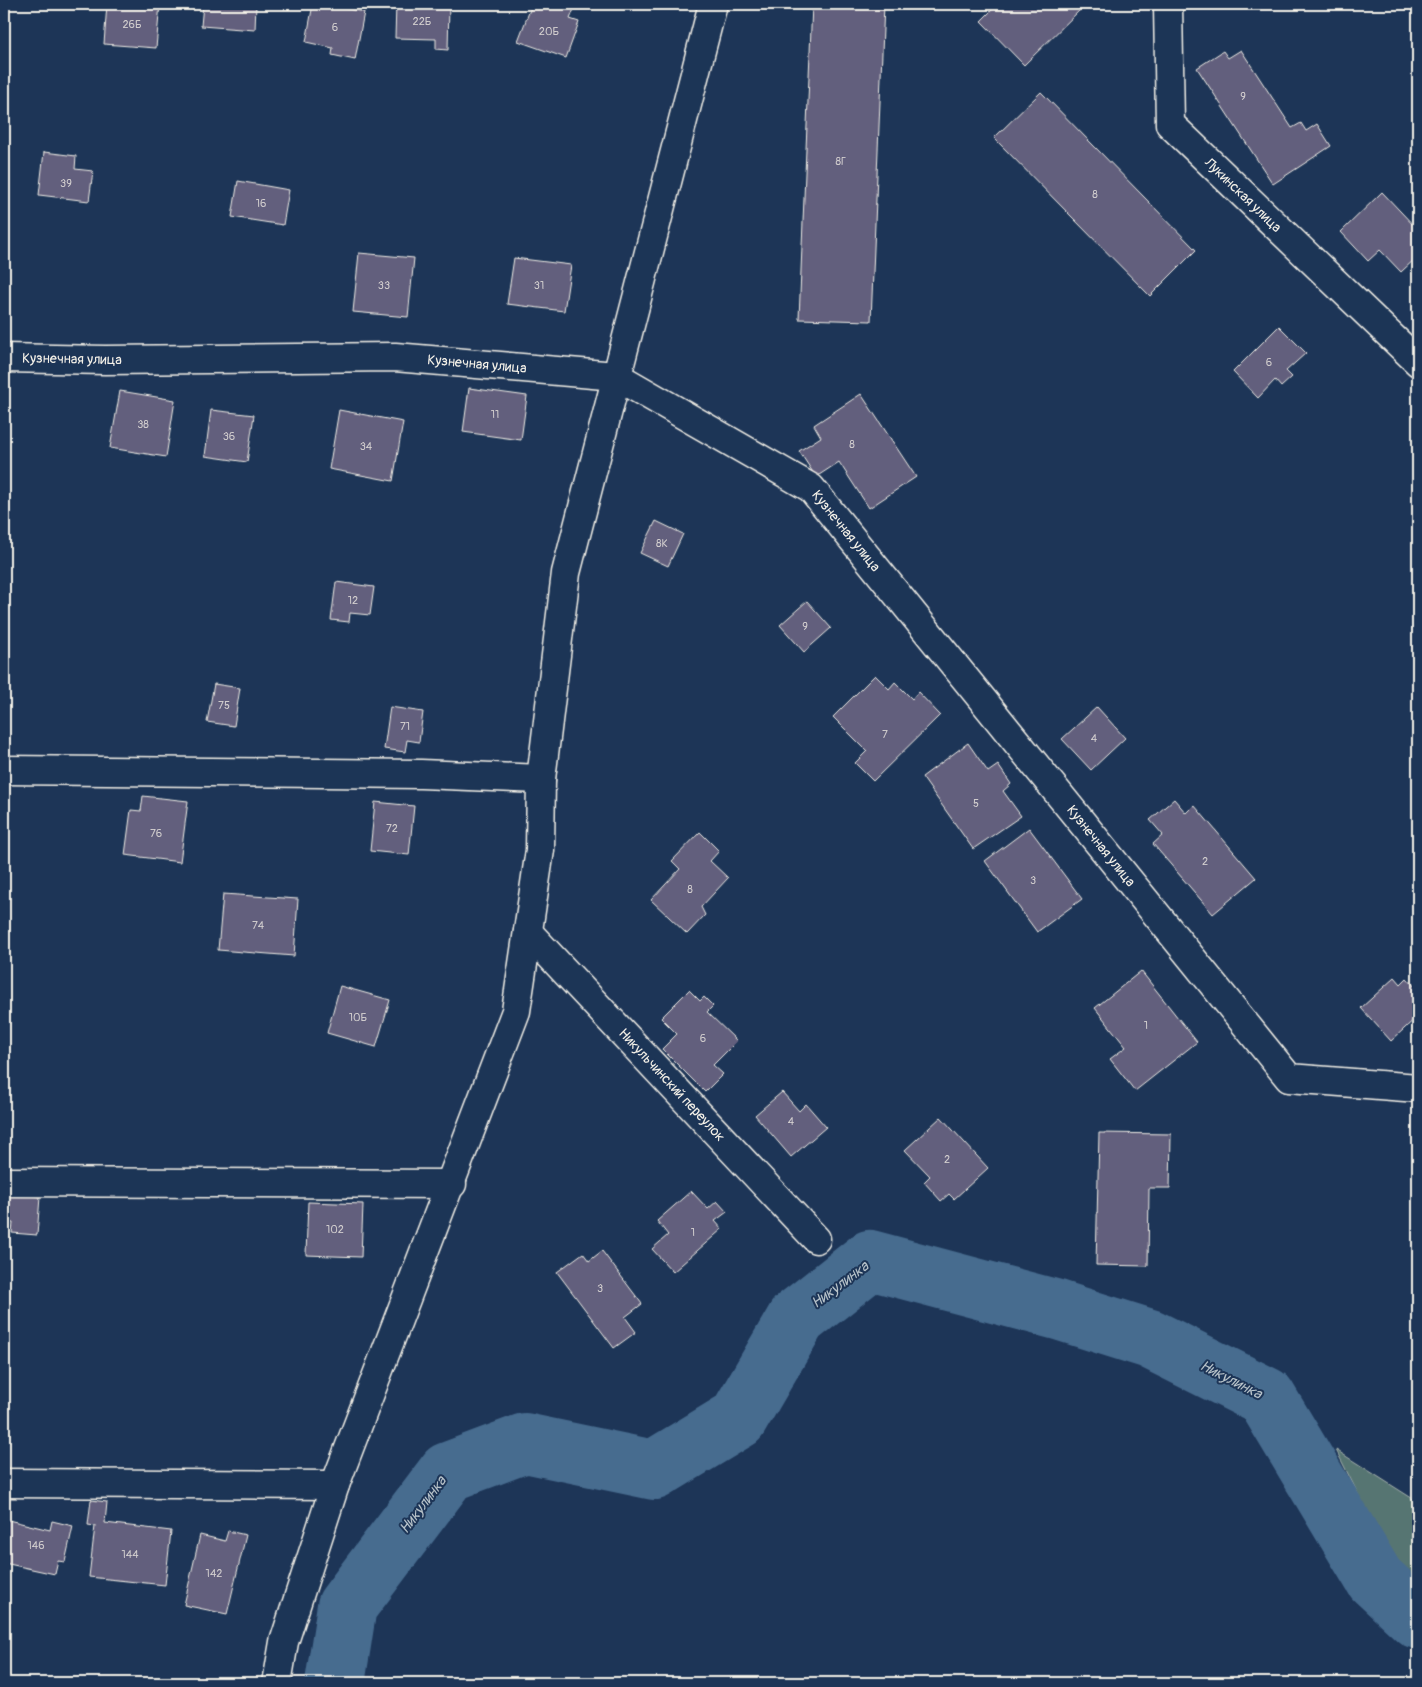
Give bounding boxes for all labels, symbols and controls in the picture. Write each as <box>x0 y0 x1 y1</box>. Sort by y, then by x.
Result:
house number: 22Б <box>413 15 431 28</box>
house number: 26Б <box>122 18 142 31</box>
house number: 6 <box>332 21 338 34</box>
house number: 20Б <box>539 25 559 38</box>
house number: 9 <box>1240 90 1246 103</box>
street label: Лукинская улица <box>1200 153 1285 236</box>
house number: 8Г <box>836 155 846 168</box>
house number: 39 <box>60 177 72 190</box>
house number: 8 <box>1092 188 1098 201</box>
house number: 16 <box>256 197 266 210</box>
house number: 33 <box>378 279 390 292</box>
house number: 31 <box>534 279 544 292</box>
street label: Кузнечная улица <box>22 350 122 368</box>
street label: Кузнечная улица <box>427 351 527 377</box>
house number: 6 <box>1266 356 1272 369</box>
house number: 11 <box>491 408 499 421</box>
house number: 38 <box>137 418 149 431</box>
house number: 36 <box>223 430 235 443</box>
house number: 8 <box>849 438 855 451</box>
house number: 34 <box>360 440 373 453</box>
street label: Кузнечная улица <box>808 487 884 575</box>
house number: 8К <box>656 537 668 550</box>
house number: 12 <box>348 594 358 607</box>
house number: 9 <box>802 620 808 633</box>
house number: 75 <box>218 699 230 712</box>
house number: 71 <box>400 720 410 733</box>
house number: 7 <box>882 728 888 741</box>
house number: 4 <box>1091 732 1098 745</box>
house number: 5 <box>973 797 979 810</box>
street label: Кузнечная улица <box>1063 802 1139 890</box>
house number: 72 <box>386 822 398 835</box>
house number: 76 <box>150 827 162 840</box>
house number: 2 <box>1202 855 1208 868</box>
house number: 3 <box>1030 874 1036 887</box>
house number: 8 <box>687 883 693 896</box>
house number: 74 <box>252 919 265 932</box>
house number: 10Б <box>349 1011 367 1024</box>
house number: 1 <box>1144 1019 1148 1032</box>
street label: Никульчинский переулок <box>615 1025 729 1145</box>
house number: 6 <box>700 1032 706 1045</box>
house number: 4 <box>788 1115 795 1128</box>
house number: 2 <box>944 1153 950 1166</box>
house number: 102 <box>326 1223 344 1236</box>
house number: 1 <box>691 1226 695 1239</box>
water label: Никулинка <box>807 1257 873 1313</box>
house number: 3 <box>597 1282 603 1295</box>
water label: Никулинка <box>1197 1356 1266 1404</box>
water label: Никулинка <box>395 1472 451 1538</box>
house number: 146 <box>27 1539 45 1552</box>
house number: 144 <box>121 1548 139 1561</box>
house number: 142 <box>206 1567 222 1580</box>

